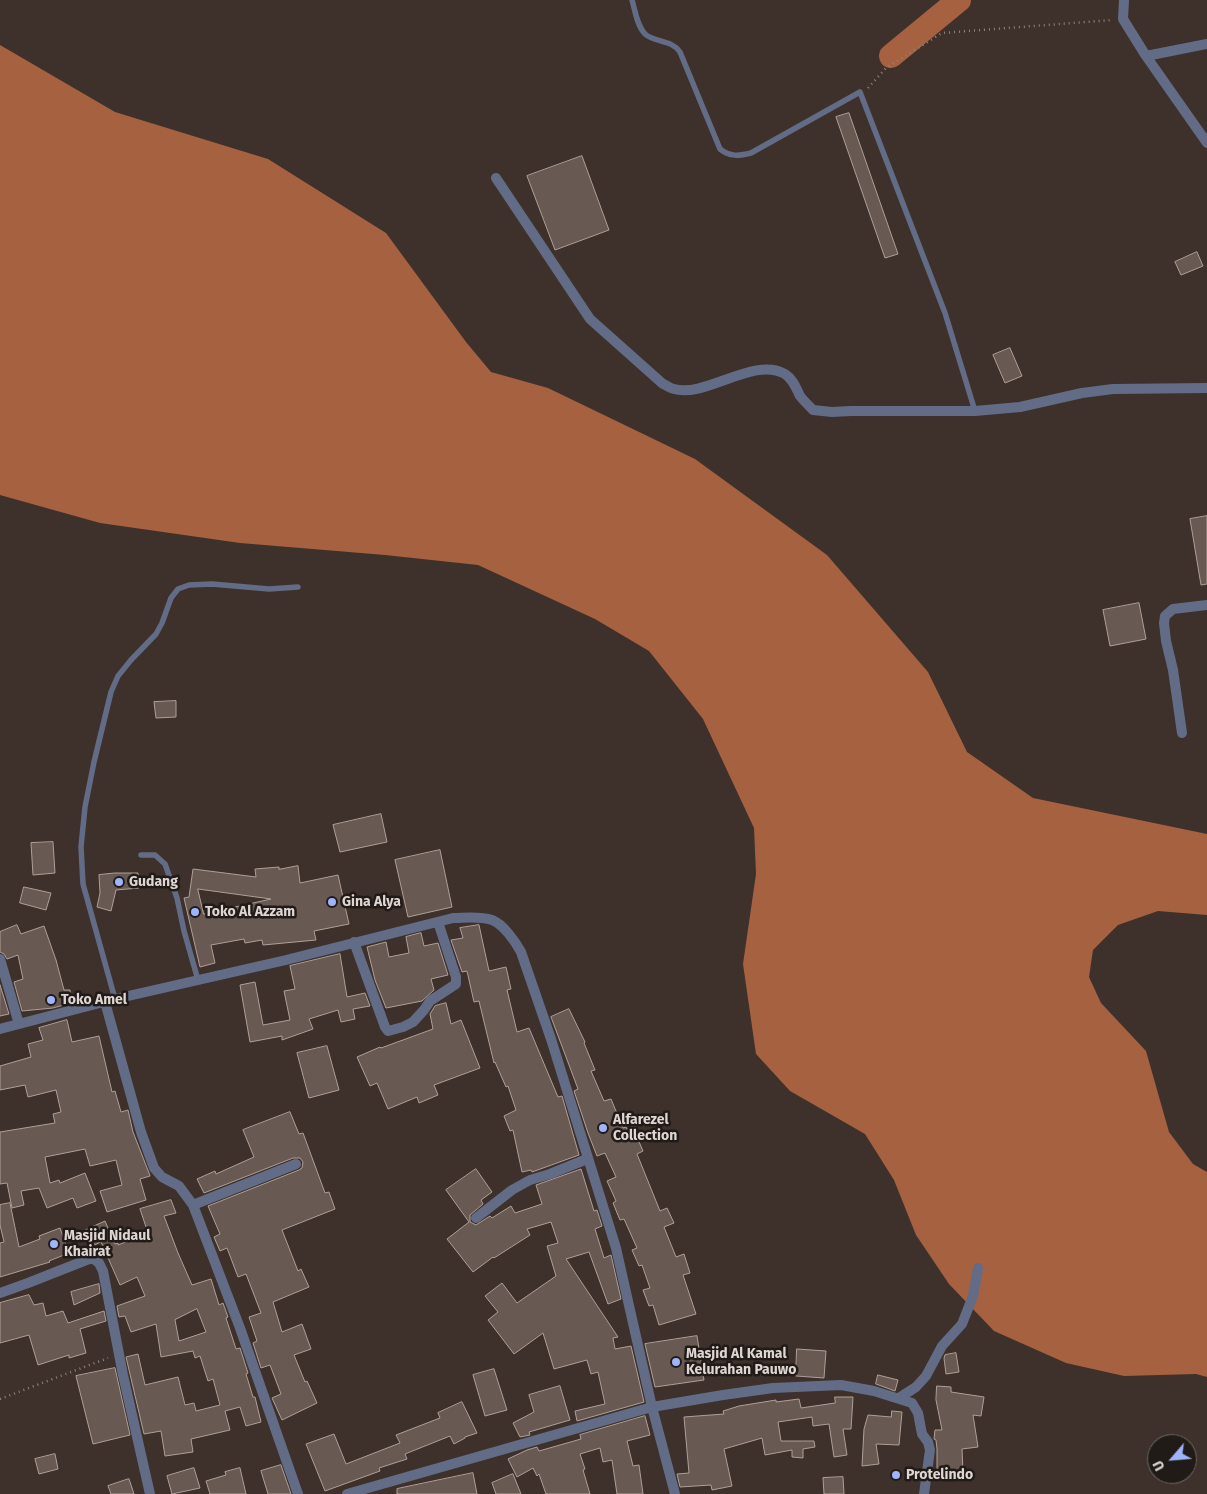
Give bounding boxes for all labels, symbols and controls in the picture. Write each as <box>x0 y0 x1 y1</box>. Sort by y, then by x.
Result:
place label: Gudang <box>129 874 178 890</box>
marker: Gudang <box>113 876 125 888</box>
place label: Gina Alya <box>342 894 401 910</box>
marker: Gina Alya <box>326 896 338 908</box>
place label: Toko Al Azzam <box>205 904 295 920</box>
marker: Toko Al Azzam <box>189 906 201 918</box>
place label: Toko Amel <box>61 992 127 1008</box>
marker: Toko Amel <box>45 994 57 1006</box>
place label: Alfarezel Collection <box>613 1112 677 1144</box>
marker: Alfarezel Collection <box>597 1122 609 1134</box>
place label: Masjid Nidaul Khairat <box>64 1228 150 1260</box>
marker: Masjid Nidaul Khairat <box>48 1238 60 1250</box>
place label: Masjid Al Kamal Kelurahan Pauwo <box>686 1346 796 1378</box>
marker: Masjid Al Kamal Kelurahan Pauwo <box>670 1356 682 1368</box>
north arrow <box>1147 1434 1197 1484</box>
text: U <box>1149 1458 1169 1474</box>
place label: Protelindo <box>906 1467 973 1483</box>
marker: Protelindo <box>890 1469 902 1481</box>

